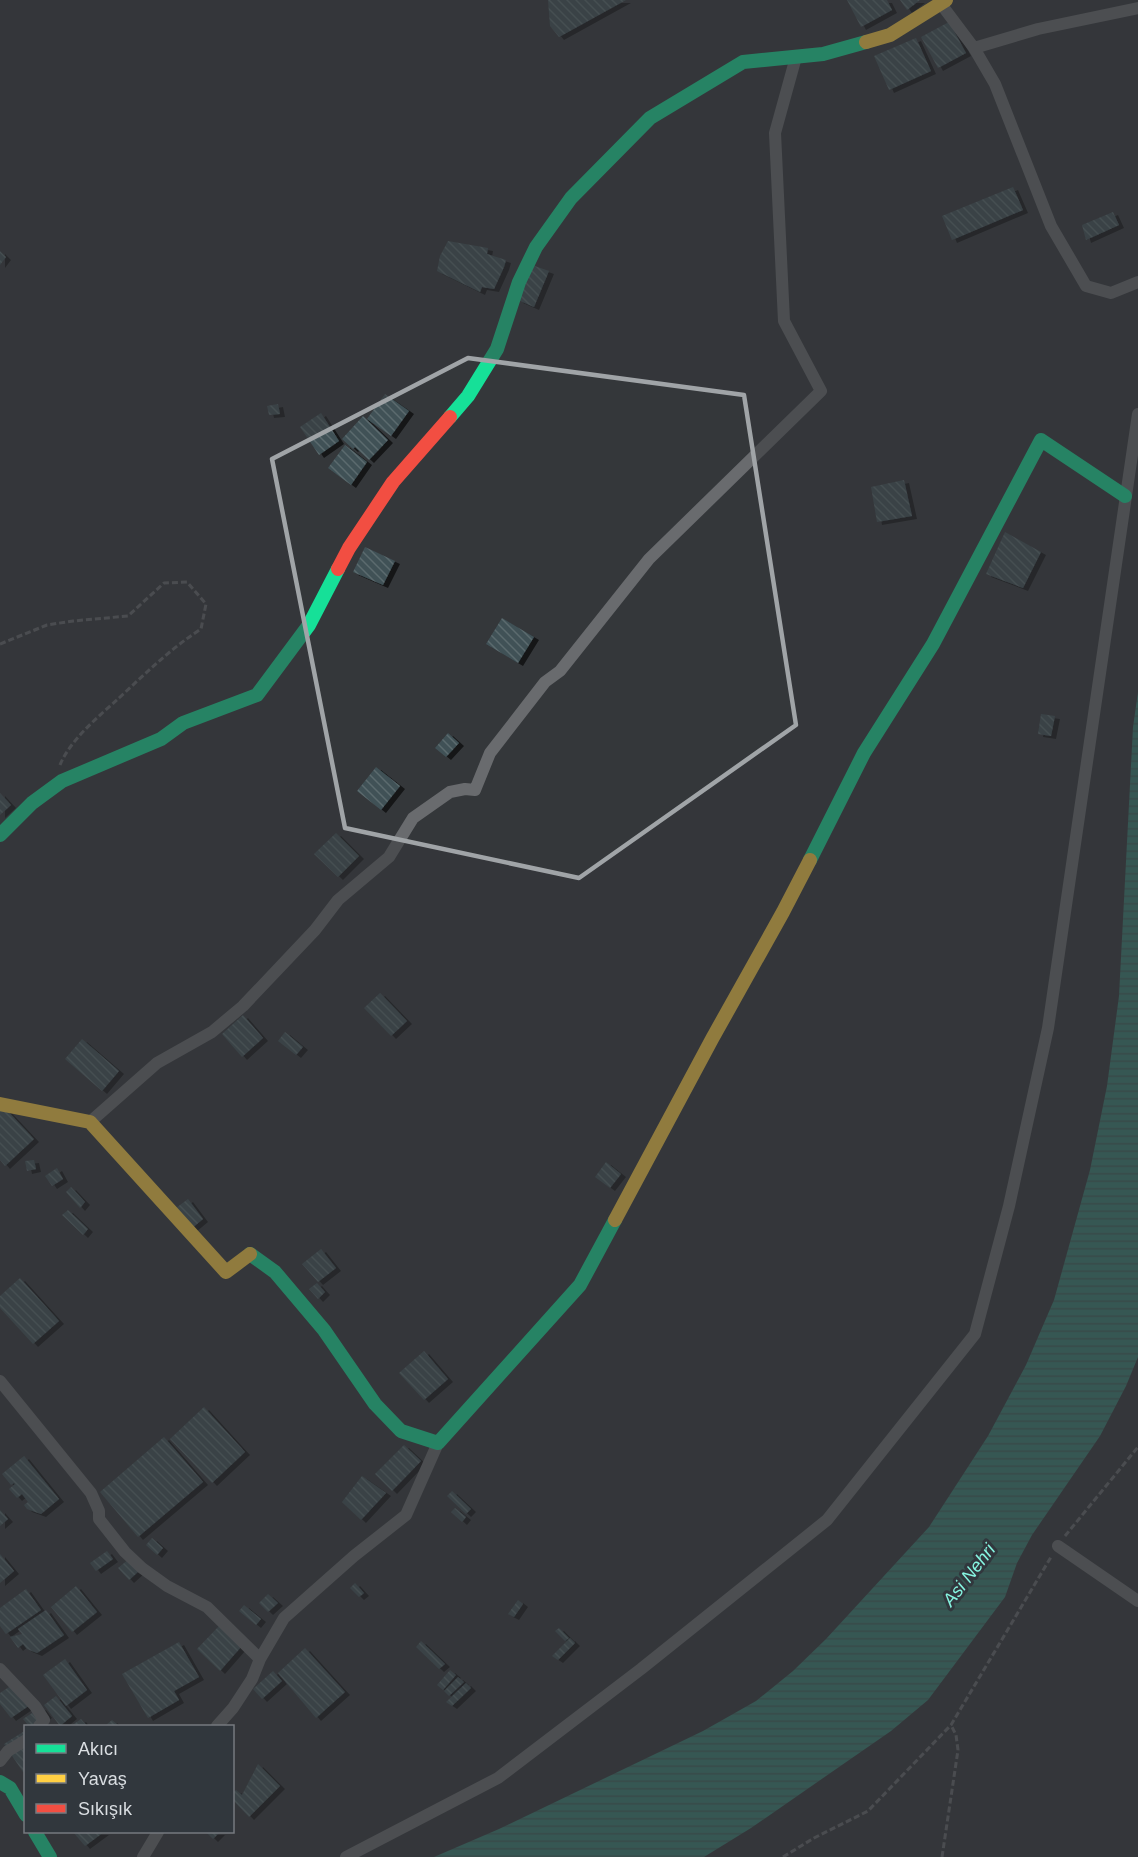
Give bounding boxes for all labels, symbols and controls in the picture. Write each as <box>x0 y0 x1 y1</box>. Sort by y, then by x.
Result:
water label: Asi Nehri <box>938 1539 1000 1611</box>
legend <box>24 1725 234 1833</box>
text: Akıcı <box>78 1739 118 1759</box>
text: Yavaş <box>78 1769 127 1789</box>
text: Sıkışık <box>78 1799 133 1819</box>

